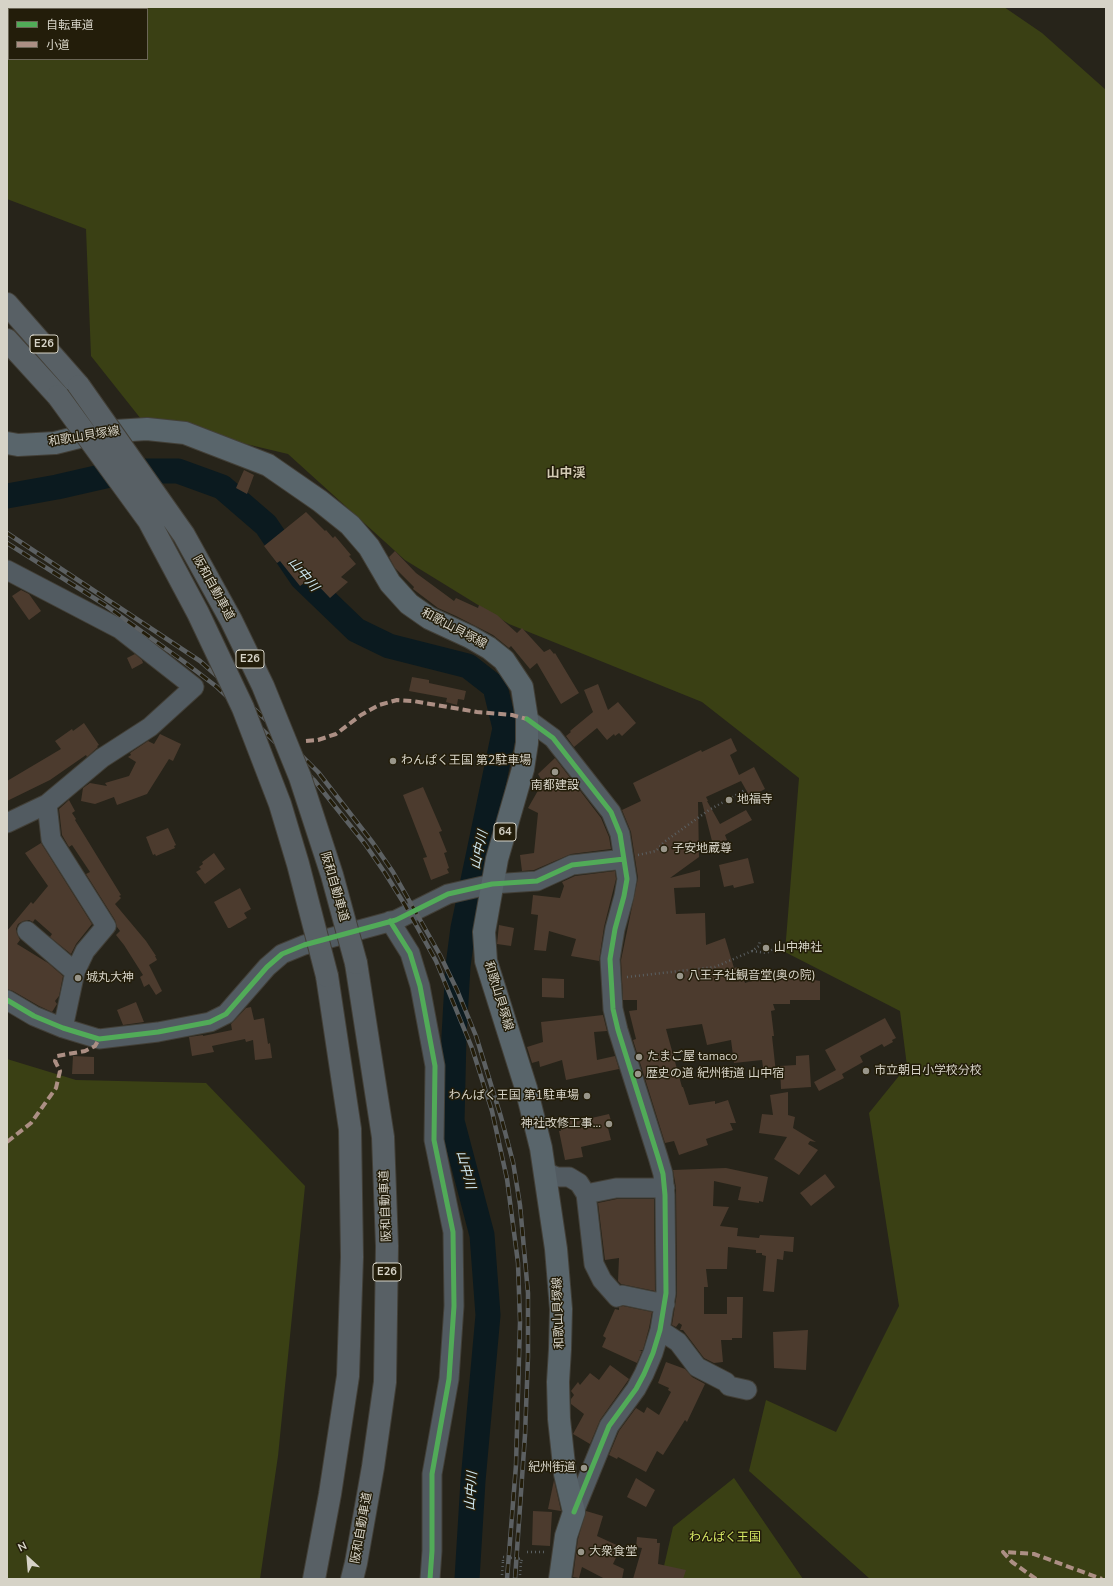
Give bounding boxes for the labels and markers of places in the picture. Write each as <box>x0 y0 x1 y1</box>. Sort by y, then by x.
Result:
place label: わんぱく王国 第2駐車場 <box>401 754 531 768</box>
marker: わんぱく王国 第2駐車場 <box>388 756 398 766</box>
marker: 南都建設 <box>550 767 560 777</box>
place label: 南都建設 <box>531 779 579 793</box>
place label: 地福寺 <box>737 793 773 807</box>
marker: 地福寺 <box>724 795 734 805</box>
place label: 子安地蔵尊 <box>672 842 732 856</box>
marker: 子安地蔵尊 <box>659 844 669 854</box>
place label: 山中神社 <box>774 941 822 955</box>
marker: 山中神社 <box>761 943 771 953</box>
place label: 八王子社観音堂(奥の院) <box>688 969 816 983</box>
place label: 城丸大神 <box>86 971 134 985</box>
marker: 八王子社観音堂(奥の院) <box>675 971 685 981</box>
marker: 城丸大神 <box>73 973 83 983</box>
place label: たまご屋 tamaco <box>647 1050 737 1064</box>
marker: たまご屋 tamaco <box>634 1052 644 1062</box>
place label: 市立朝日小学校分校 <box>874 1064 982 1078</box>
marker: 市立朝日小学校分校 <box>861 1066 871 1076</box>
place label: 歴史の道 紀州街道 山中宿 <box>646 1067 784 1081</box>
marker: 歴史の道 紀州街道 山中宿 <box>633 1069 643 1079</box>
place label: わんぱく王国 第1駐車場 <box>449 1089 579 1103</box>
marker: わんぱく王国 第1駐車場 <box>582 1091 592 1101</box>
place label: 神社改修工事… <box>521 1117 601 1131</box>
marker: 神社改修工事… <box>604 1119 614 1129</box>
place label: 紀州街道 <box>528 1461 576 1475</box>
marker: 紀州街道 <box>579 1463 589 1473</box>
place label: 大衆食堂 <box>589 1545 637 1559</box>
marker: 大衆食堂 <box>576 1547 586 1557</box>

